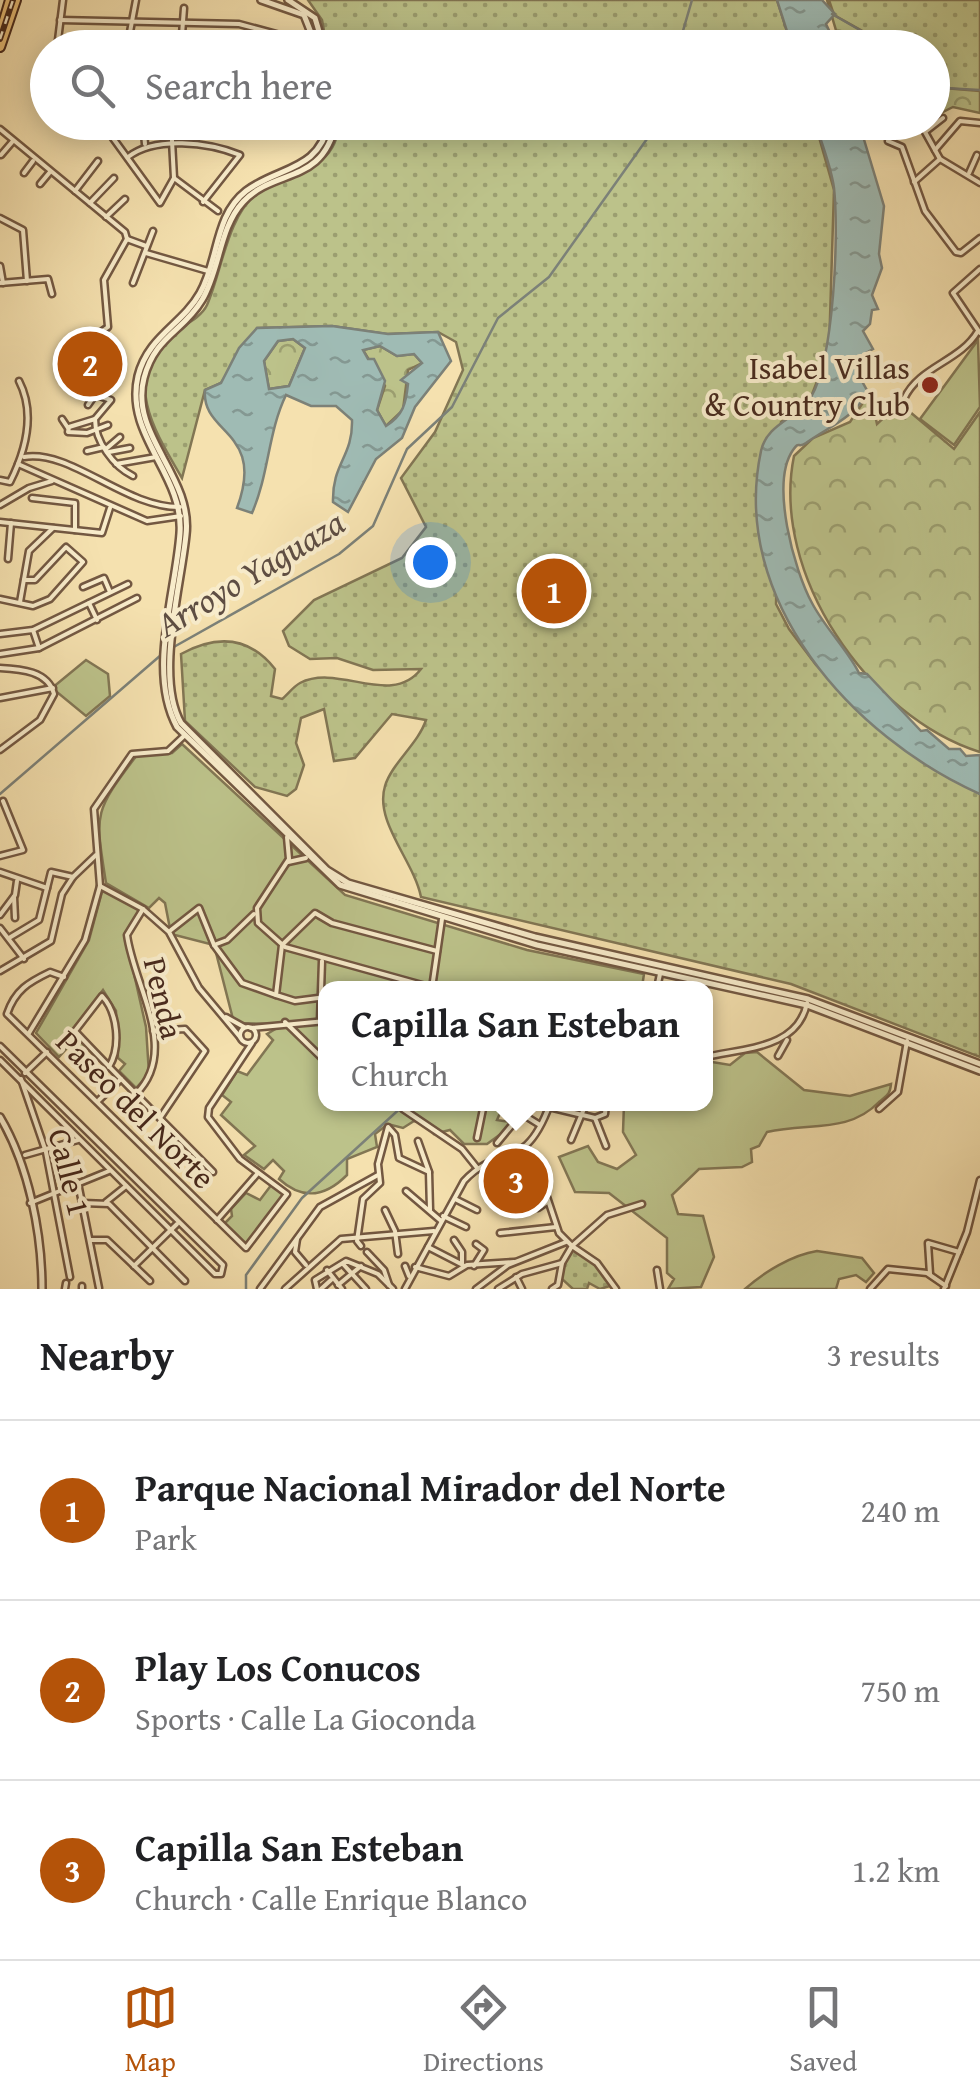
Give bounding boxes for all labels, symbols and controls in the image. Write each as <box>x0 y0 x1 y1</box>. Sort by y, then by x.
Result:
search box <box>30 30 950 140</box>
text: Search here <box>145 57 333 113</box>
icon: search <box>65 58 120 113</box>
pin: 2 <box>58 326 122 402</box>
place label: Isabel Villas & Country Club <box>705 344 910 428</box>
marker: Isabel Villas & Country Club <box>919 374 941 396</box>
water label: Arroyo Yaguaza <box>145 497 354 650</box>
your location <box>405 537 456 588</box>
pin: 1 <box>522 554 586 628</box>
street label: Penda <box>132 953 196 1043</box>
popup <box>318 981 713 1111</box>
text: Capilla San Esteban <box>351 995 680 1051</box>
street label: Paseo del Norte <box>46 1019 226 1199</box>
text: Church <box>351 1051 448 1098</box>
street label: Calle 1 <box>37 1124 103 1220</box>
pin: 3 <box>484 1144 548 1218</box>
text: Nearby <box>40 1324 174 1385</box>
text: 3 results <box>827 1331 940 1378</box>
text: Parque Nacional Mirador del Norte <box>135 1459 726 1515</box>
text: 1 <box>64 1487 81 1534</box>
text: 240 m <box>861 1487 940 1534</box>
text: Park <box>135 1515 197 1562</box>
text: Play Los Conucos <box>135 1639 421 1695</box>
text: 2 <box>64 1667 81 1714</box>
text: 750 m <box>861 1667 940 1714</box>
text: Sports · Calle La Gioconda <box>135 1695 476 1742</box>
text: Capilla San Esteban <box>135 1819 463 1875</box>
text: 3 <box>64 1847 81 1894</box>
text: 1.2 km <box>852 1847 940 1894</box>
text: Church · Calle Enrique Blanco <box>135 1875 527 1922</box>
tab: Map <box>123 1980 178 2081</box>
tab: Directions <box>423 1980 544 2081</box>
tab: Saved <box>789 1980 857 2081</box>

